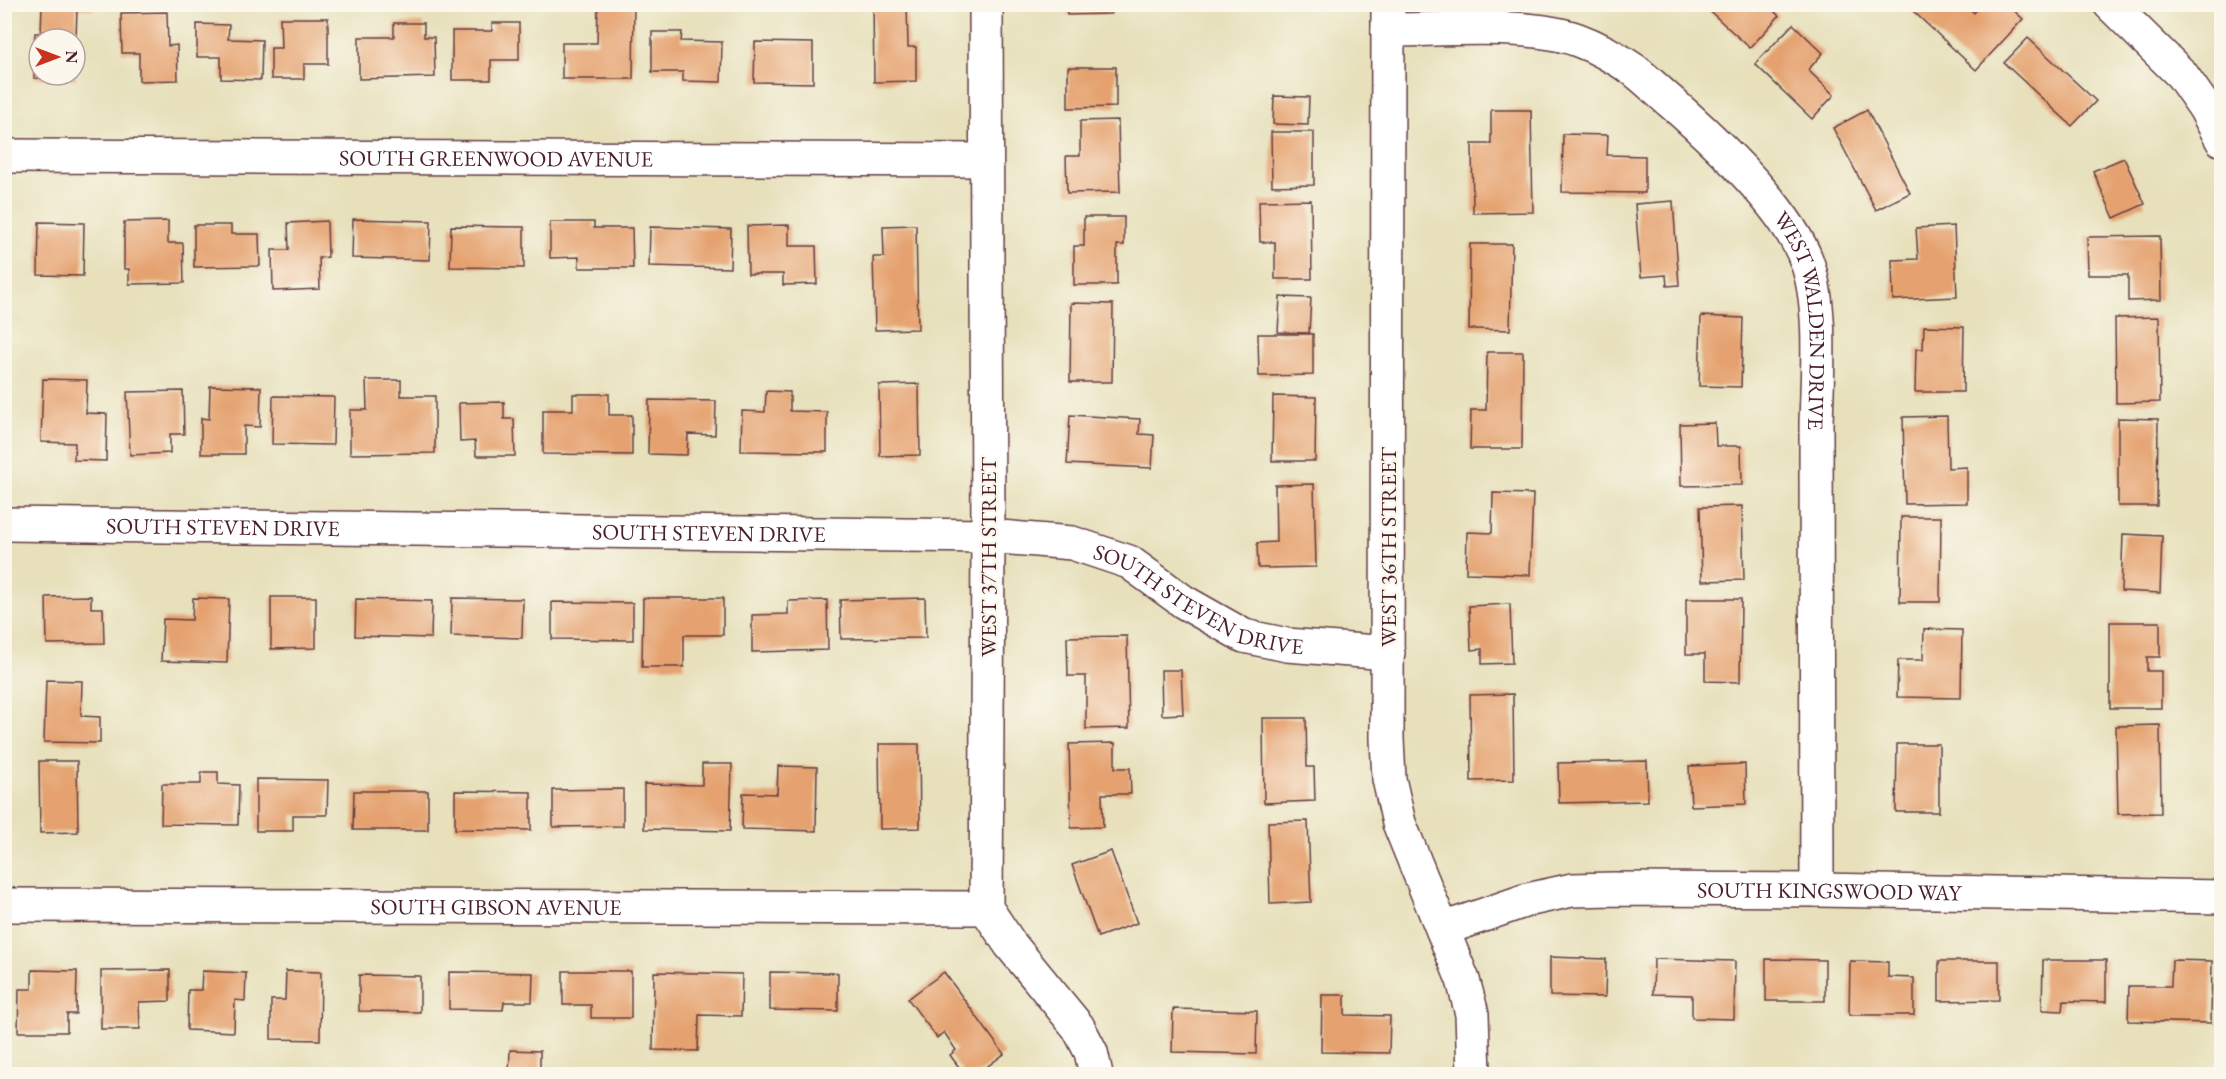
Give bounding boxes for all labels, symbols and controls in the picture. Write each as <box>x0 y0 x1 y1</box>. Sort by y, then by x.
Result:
north arrow <box>27 27 87 87</box>
text: N <box>61 51 82 64</box>
street label: SOUTH GREENWOOD AVENUE <box>339 143 653 173</box>
street label: WEST WALDEN DRIVE <box>1767 205 1832 430</box>
street label: WEST 36TH STREET <box>1374 447 1403 647</box>
street label: WEST 37TH STREET <box>974 457 1003 657</box>
street label: SOUTH STEVEN DRIVE <box>106 511 340 543</box>
street label: SOUTH STEVEN DRIVE <box>592 517 826 549</box>
street label: SOUTH STEVEN DRIVE <box>1090 537 1305 661</box>
street label: SOUTH KINGSWOOD WAY <box>1697 875 1963 907</box>
street label: SOUTH GIBSON AVENUE <box>370 892 622 921</box>

